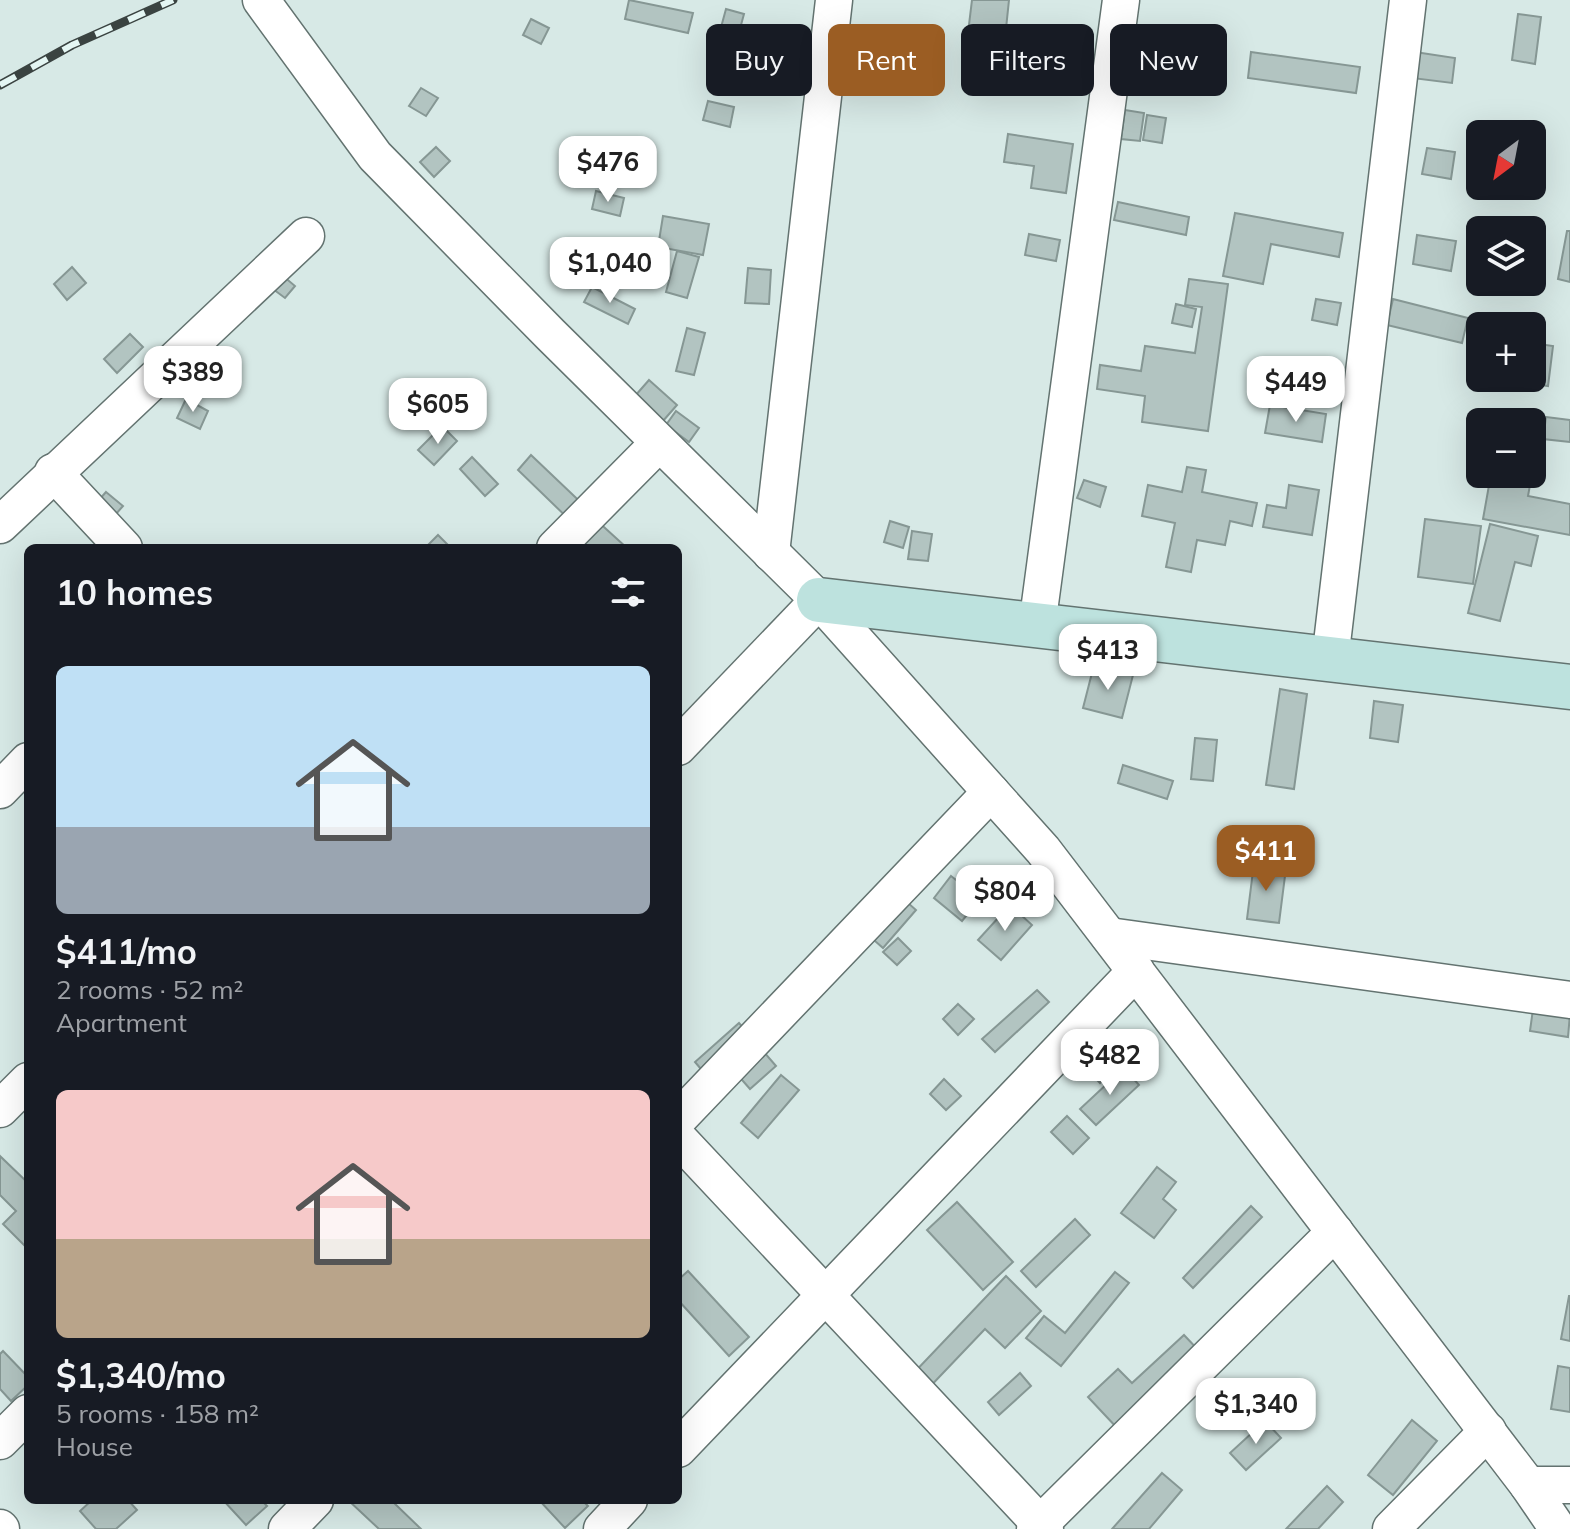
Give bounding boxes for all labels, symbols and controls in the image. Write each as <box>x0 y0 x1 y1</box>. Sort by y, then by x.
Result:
chip: Buy <box>706 24 812 96</box>
chip: Rent <box>828 24 945 96</box>
chip: Filters <box>961 24 1094 96</box>
chip: New <box>1110 24 1227 96</box>
north arrow <box>1466 120 1546 200</box>
map controls <box>1466 120 1546 488</box>
pin: $476 <box>561 136 655 204</box>
text: $476 <box>577 145 639 178</box>
button: layers <box>1466 216 1546 296</box>
pin: $1,040 <box>545 237 675 305</box>
text: $1,040 <box>568 246 652 279</box>
button: + <box>1466 312 1546 392</box>
pin: $389 <box>146 346 240 414</box>
text: $389 <box>162 355 224 388</box>
pin: $449 <box>1249 356 1343 424</box>
text: $449 <box>1265 365 1327 398</box>
pin: $605 <box>391 378 485 446</box>
text: $605 <box>407 387 469 420</box>
button: − <box>1466 408 1546 488</box>
icon: filters <box>606 570 650 614</box>
text: 10 homes <box>56 571 213 614</box>
pin: $413 <box>1061 624 1155 692</box>
text: $413 <box>1077 633 1139 666</box>
icon: home <box>281 718 425 862</box>
pin: $411 <box>1219 825 1313 893</box>
text: $411 <box>1235 834 1297 867</box>
pin: $804 <box>958 865 1052 933</box>
text: $804 <box>974 874 1036 907</box>
text: $411/mo <box>56 930 197 973</box>
text: 2 rooms · 52 m² <box>56 973 243 1006</box>
text: Apartment <box>56 1006 187 1039</box>
pin: $482 <box>1063 1029 1157 1097</box>
text: $482 <box>1079 1038 1141 1071</box>
icon: home <box>281 1142 425 1286</box>
text: $1,340/mo <box>56 1354 226 1397</box>
pin: $1,340 <box>1191 1378 1321 1446</box>
text: $1,340 <box>1214 1387 1298 1420</box>
text: 5 rooms · 158 m² <box>56 1397 259 1430</box>
text: House <box>56 1430 133 1463</box>

